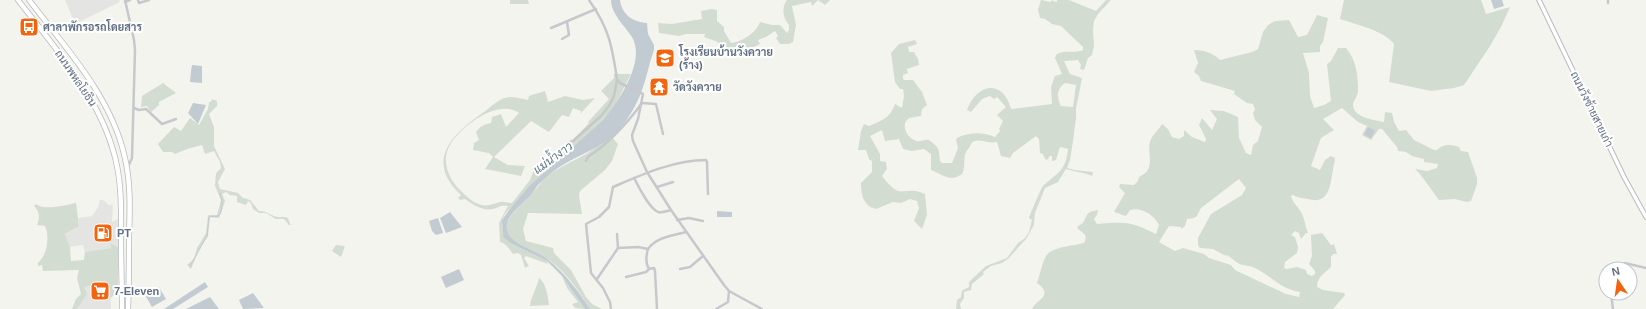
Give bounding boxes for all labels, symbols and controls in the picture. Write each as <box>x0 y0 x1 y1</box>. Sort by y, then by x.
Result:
bus stop icon: ศาลาพักรอรถโดยสาร <box>18 16 40 38</box>
place label: ศาลาพักรอรถโดยสาร <box>43 19 142 33</box>
place label: โรงเรียนบ้านวังควาย (ร้าง) <box>678 44 773 71</box>
street label: ถนนพหลโยธิน <box>53 47 101 108</box>
school or university icon: โรงเรียนบ้านวังควาย (ร้าง) <box>654 47 676 69</box>
street label: ถนนวังซ้ายสายเก่า <box>1569 69 1616 149</box>
temple icon: วัดวังควาย <box>648 76 670 98</box>
place label: วัดวังควาย <box>673 80 722 93</box>
water label: แม่น้ำงาว <box>528 136 575 177</box>
fuel station icon: PT <box>92 222 114 244</box>
place label: PT <box>117 227 131 239</box>
north arrow <box>1598 261 1638 301</box>
text: N <box>1611 265 1621 278</box>
supermarket icon: 7-Eleven <box>89 280 111 302</box>
place label: 7-Eleven <box>114 285 160 297</box>

